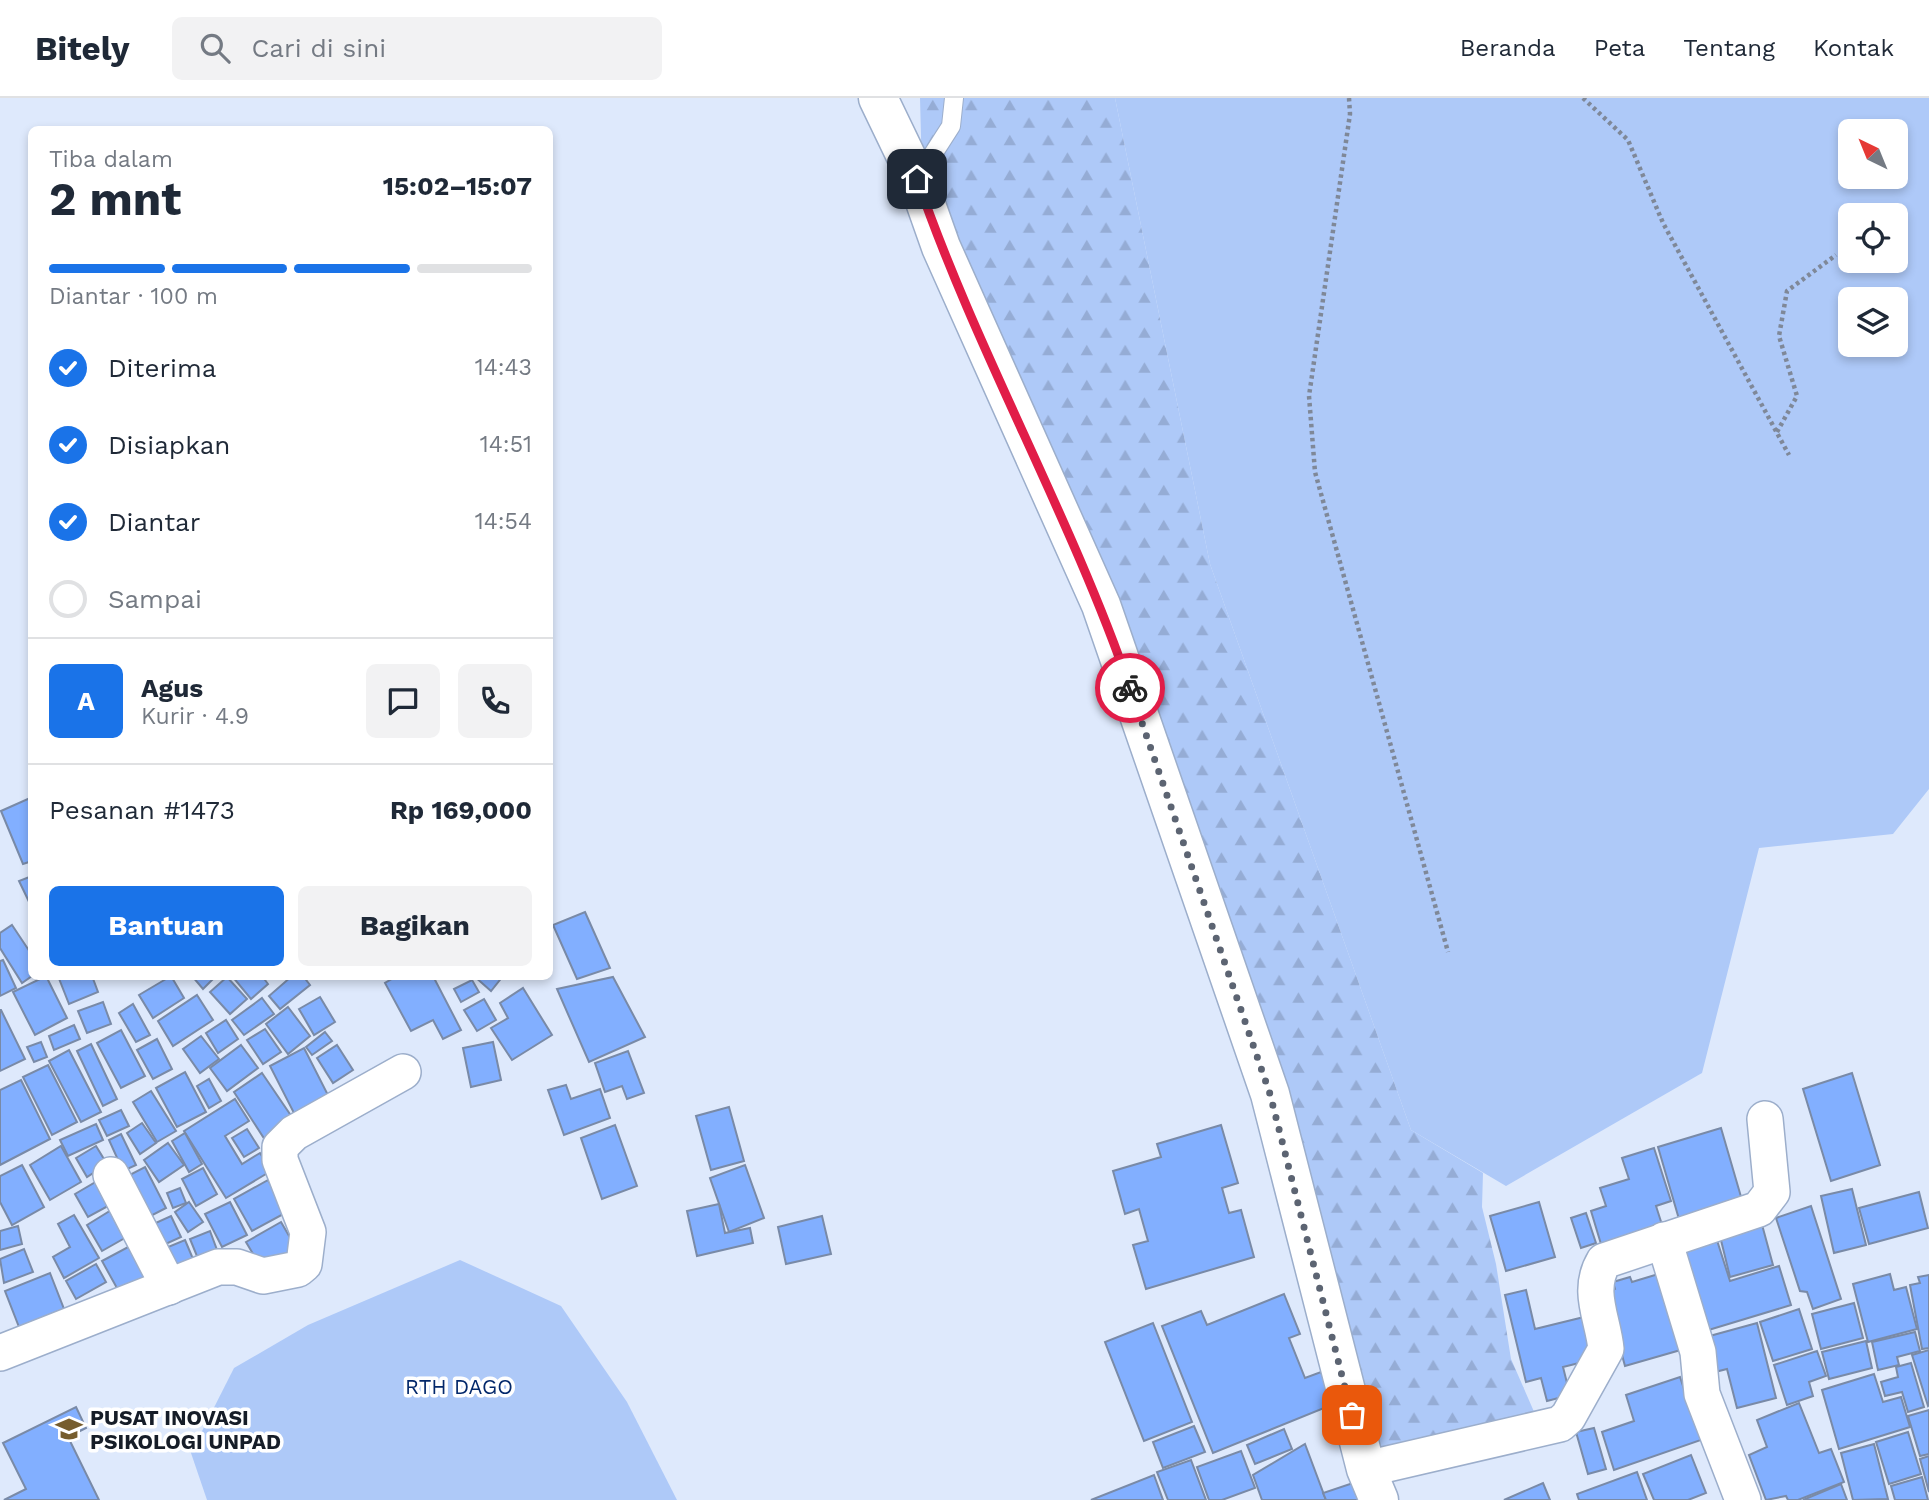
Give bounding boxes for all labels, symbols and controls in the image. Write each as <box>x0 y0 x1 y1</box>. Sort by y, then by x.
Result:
search box <box>172 17 662 80</box>
text: Bitely <box>35 29 130 68</box>
icon: search <box>196 29 234 67</box>
text: Cari di sini <box>252 33 386 63</box>
text: Beranda <box>1460 34 1556 62</box>
text: Peta <box>1594 34 1645 62</box>
text: Tentang <box>1683 34 1775 62</box>
text: Kontak <box>1813 34 1894 62</box>
north arrow <box>1838 119 1908 189</box>
map controls <box>1838 119 1908 357</box>
text: Tiba dalam <box>49 146 173 173</box>
pin <box>887 149 947 209</box>
icon: home <box>898 160 936 198</box>
text: 15:02–15:07 <box>383 171 532 201</box>
text: 2 mnt <box>49 172 181 226</box>
button: locate <box>1838 203 1908 273</box>
text: Diantar · 100 m <box>49 283 218 310</box>
button: layers <box>1838 287 1908 357</box>
icon: check <box>49 349 87 387</box>
text: Diterima <box>108 353 216 383</box>
text: 14:43 <box>475 354 532 381</box>
icon: check <box>49 426 87 464</box>
text: Disiapkan <box>108 430 230 460</box>
text: 14:51 <box>480 431 532 458</box>
icon: check <box>49 503 87 541</box>
text: Diantar <box>108 507 200 537</box>
text: 14:54 <box>475 508 532 535</box>
text: Sampai <box>108 584 202 614</box>
courier <box>1095 653 1165 723</box>
button: chat <box>366 664 440 738</box>
button: phone <box>458 664 532 738</box>
icon: bike <box>1111 669 1149 707</box>
text: Agus <box>141 673 203 703</box>
text: A <box>77 686 95 716</box>
text: Kurir · 4.9 <box>141 703 249 730</box>
text: Pesanan #1473 <box>49 795 235 825</box>
text: Rp 169,000 <box>390 795 532 825</box>
button: Bantuan <box>49 886 284 966</box>
button: Bagikan <box>298 886 532 966</box>
park label: RTH DAGO <box>405 1374 513 1399</box>
pin <box>1322 1385 1382 1445</box>
icon: bag <box>1333 1396 1371 1434</box>
place label: PUSAT INOVASI PSIKOLOGI UNPAD <box>90 1405 281 1454</box>
school or university icon: PUSAT INOVASI PSIKOLOGI UNPAD <box>54 1414 84 1444</box>

